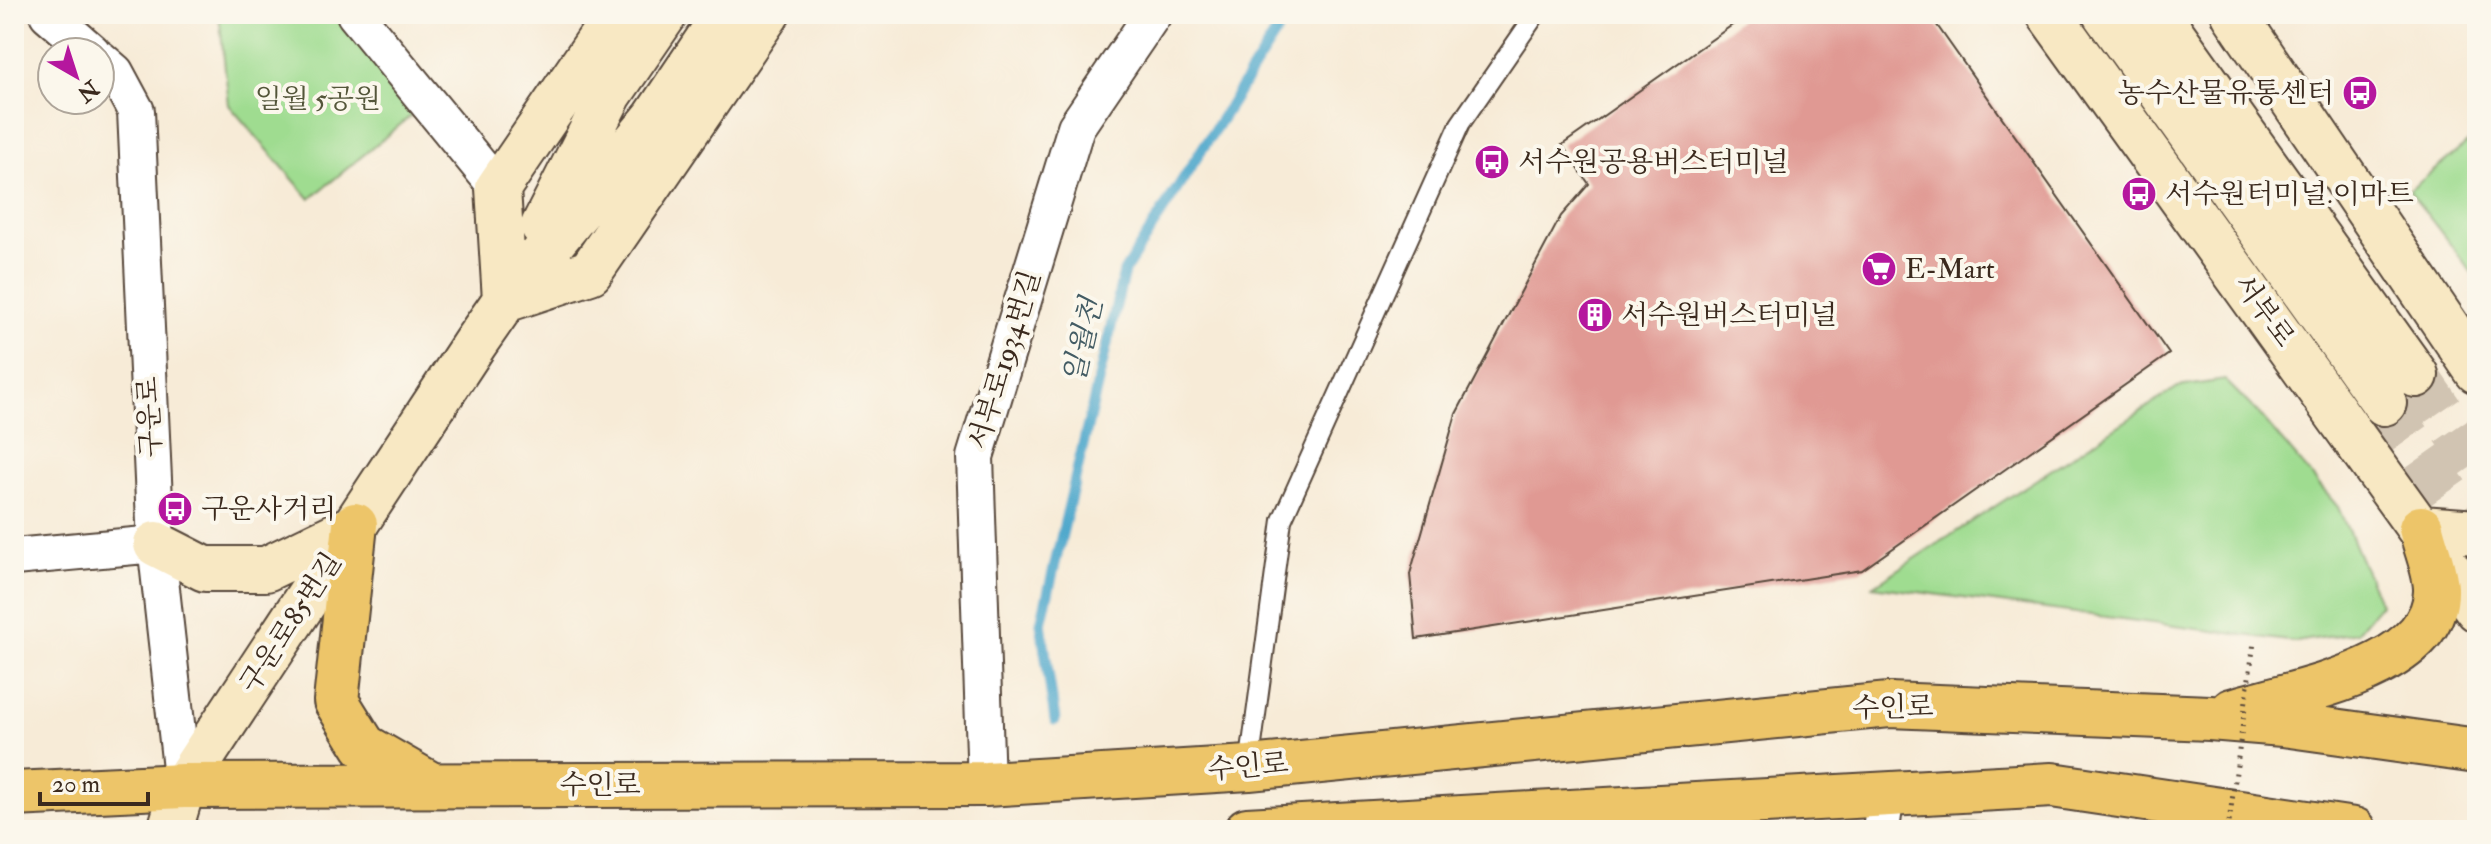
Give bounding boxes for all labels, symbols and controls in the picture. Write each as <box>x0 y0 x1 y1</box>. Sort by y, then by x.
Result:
north arrow <box>36 36 116 116</box>
text: N <box>71 73 105 108</box>
bus stop icon: 농수산물유통센터 <box>2341 74 2379 112</box>
place label: 농수산물유통센터 <box>2118 76 2334 111</box>
park label: 일월 5공원 <box>255 82 381 117</box>
bus stop icon: 서수원공용버스터미널 <box>1473 143 1511 181</box>
place label: 서수원공용버스터미널 <box>1518 145 1788 180</box>
bus stop icon: 서수원터미널.이마트 <box>2120 175 2158 213</box>
place label: 서수원터미널.이마트 <box>2165 177 2414 212</box>
supermarket icon: E-Mart <box>1860 250 1898 288</box>
place label: E-Mart <box>1905 252 1995 287</box>
street label: 서부로1934번길 <box>961 266 1049 454</box>
street label: 서부로 <box>2226 268 2302 354</box>
water label: 일월천 <box>1055 293 1111 388</box>
building icon: 서수원버스터미널 <box>1576 296 1614 334</box>
place label: 서수원버스터미널 <box>1621 298 1837 333</box>
street label: 구운로 <box>130 376 170 458</box>
bus stop icon: 구운사거리 <box>156 490 194 528</box>
place label: 구운사거리 <box>201 492 336 527</box>
street label: 구운로85번길 <box>233 546 349 700</box>
street label: 수인로 <box>1852 690 1934 726</box>
street label: 수인로 <box>1206 746 1290 788</box>
scale bar <box>40 756 148 806</box>
street label: 수인로 <box>559 768 641 803</box>
text: 20 m <box>52 769 101 800</box>

